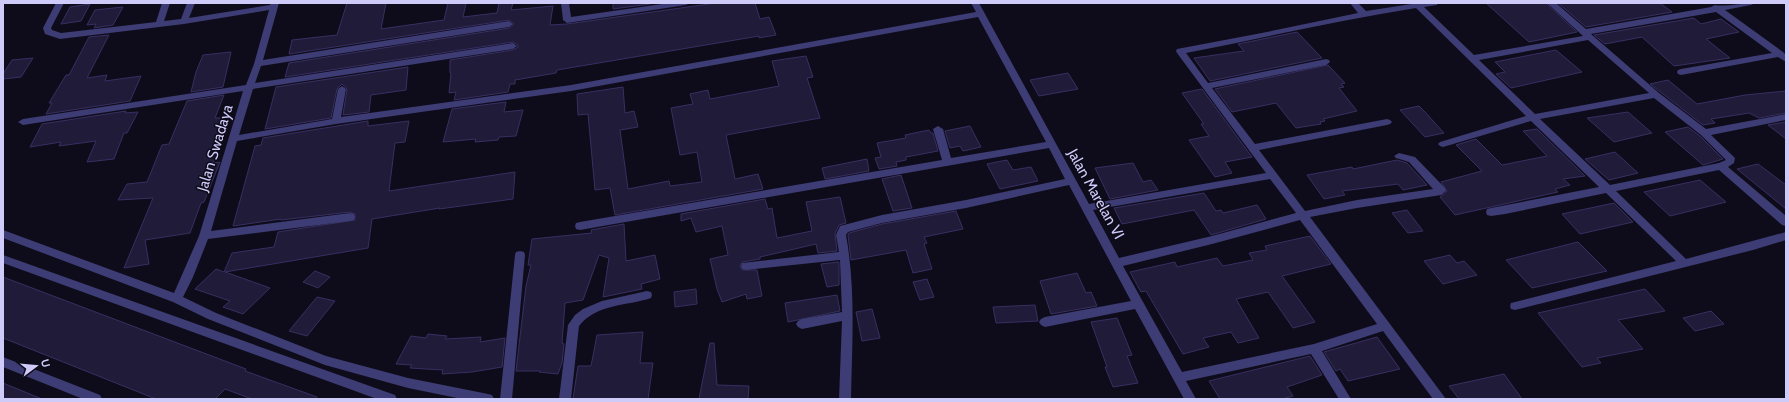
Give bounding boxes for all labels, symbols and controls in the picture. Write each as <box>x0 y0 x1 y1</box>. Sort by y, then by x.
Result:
street label: Jalan Swadaya <box>193 102 237 195</box>
street label: Jalan Marelan VI <box>1063 145 1128 242</box>
north arrow <box>16 346 56 386</box>
text: U <box>38 358 53 369</box>

